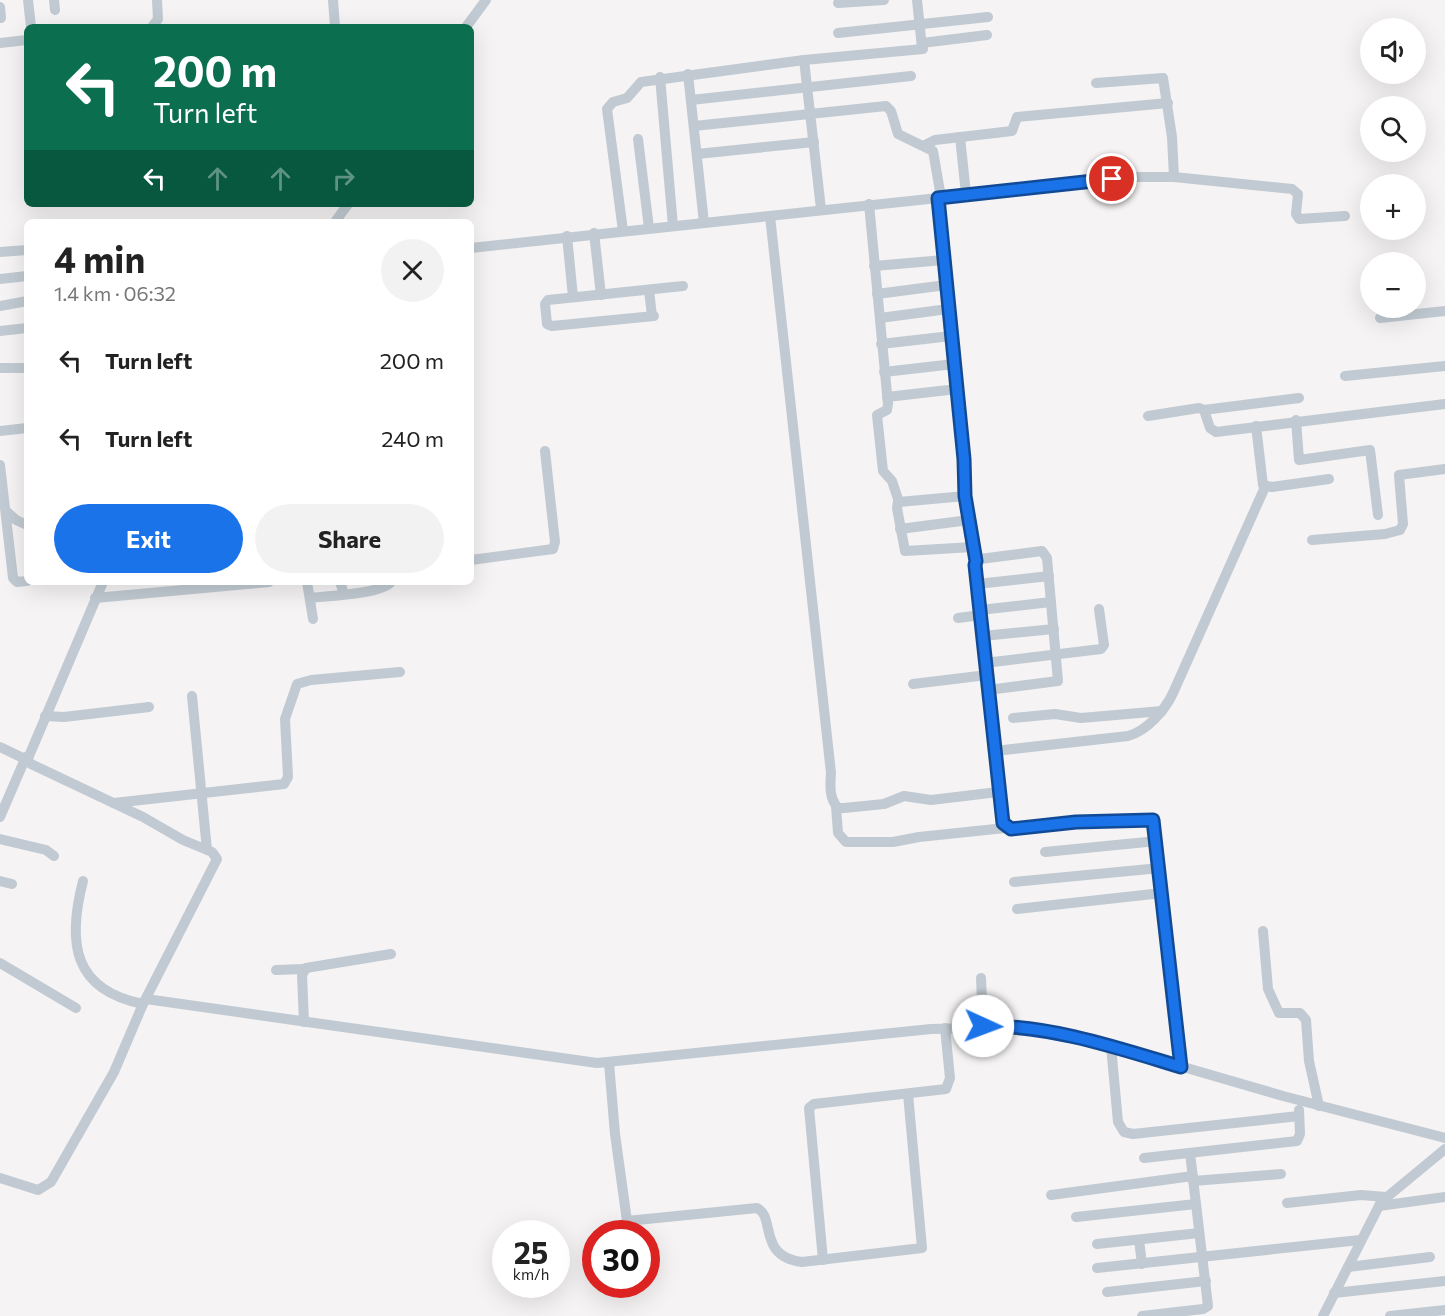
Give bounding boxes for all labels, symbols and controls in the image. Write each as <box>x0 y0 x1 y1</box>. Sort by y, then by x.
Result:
map controls <box>1360 18 1426 318</box>
button: sound <box>1360 18 1426 84</box>
text: 200 m <box>153 44 277 96</box>
icon: left <box>54 48 132 126</box>
text: Turn left <box>153 96 257 129</box>
button: search <box>1360 96 1426 162</box>
pin <box>1086 153 1137 204</box>
icon: left <box>138 162 171 195</box>
icon: ahead <box>201 162 234 195</box>
icon: ahead <box>264 162 297 195</box>
icon: right <box>327 162 360 195</box>
icon: arrive <box>1095 162 1128 195</box>
button: + <box>1360 174 1426 240</box>
text: 4 min <box>54 236 145 280</box>
button: close <box>381 239 444 302</box>
button: − <box>1360 252 1426 318</box>
text: 1.4 km · 06:32 <box>54 281 176 305</box>
icon: left <box>54 344 87 377</box>
text: Turn left <box>105 347 192 374</box>
text: 200 m <box>380 347 444 374</box>
icon: left <box>54 422 87 455</box>
text: Turn left <box>105 425 192 452</box>
text: 240 m <box>381 425 444 452</box>
button: Exit <box>54 504 243 573</box>
button: Share <box>255 504 444 573</box>
position arrow <box>951 994 1015 1058</box>
speed limit sign: 30 <box>582 1220 660 1298</box>
text: 25 <box>514 1233 548 1270</box>
text: km/h <box>513 1265 549 1283</box>

